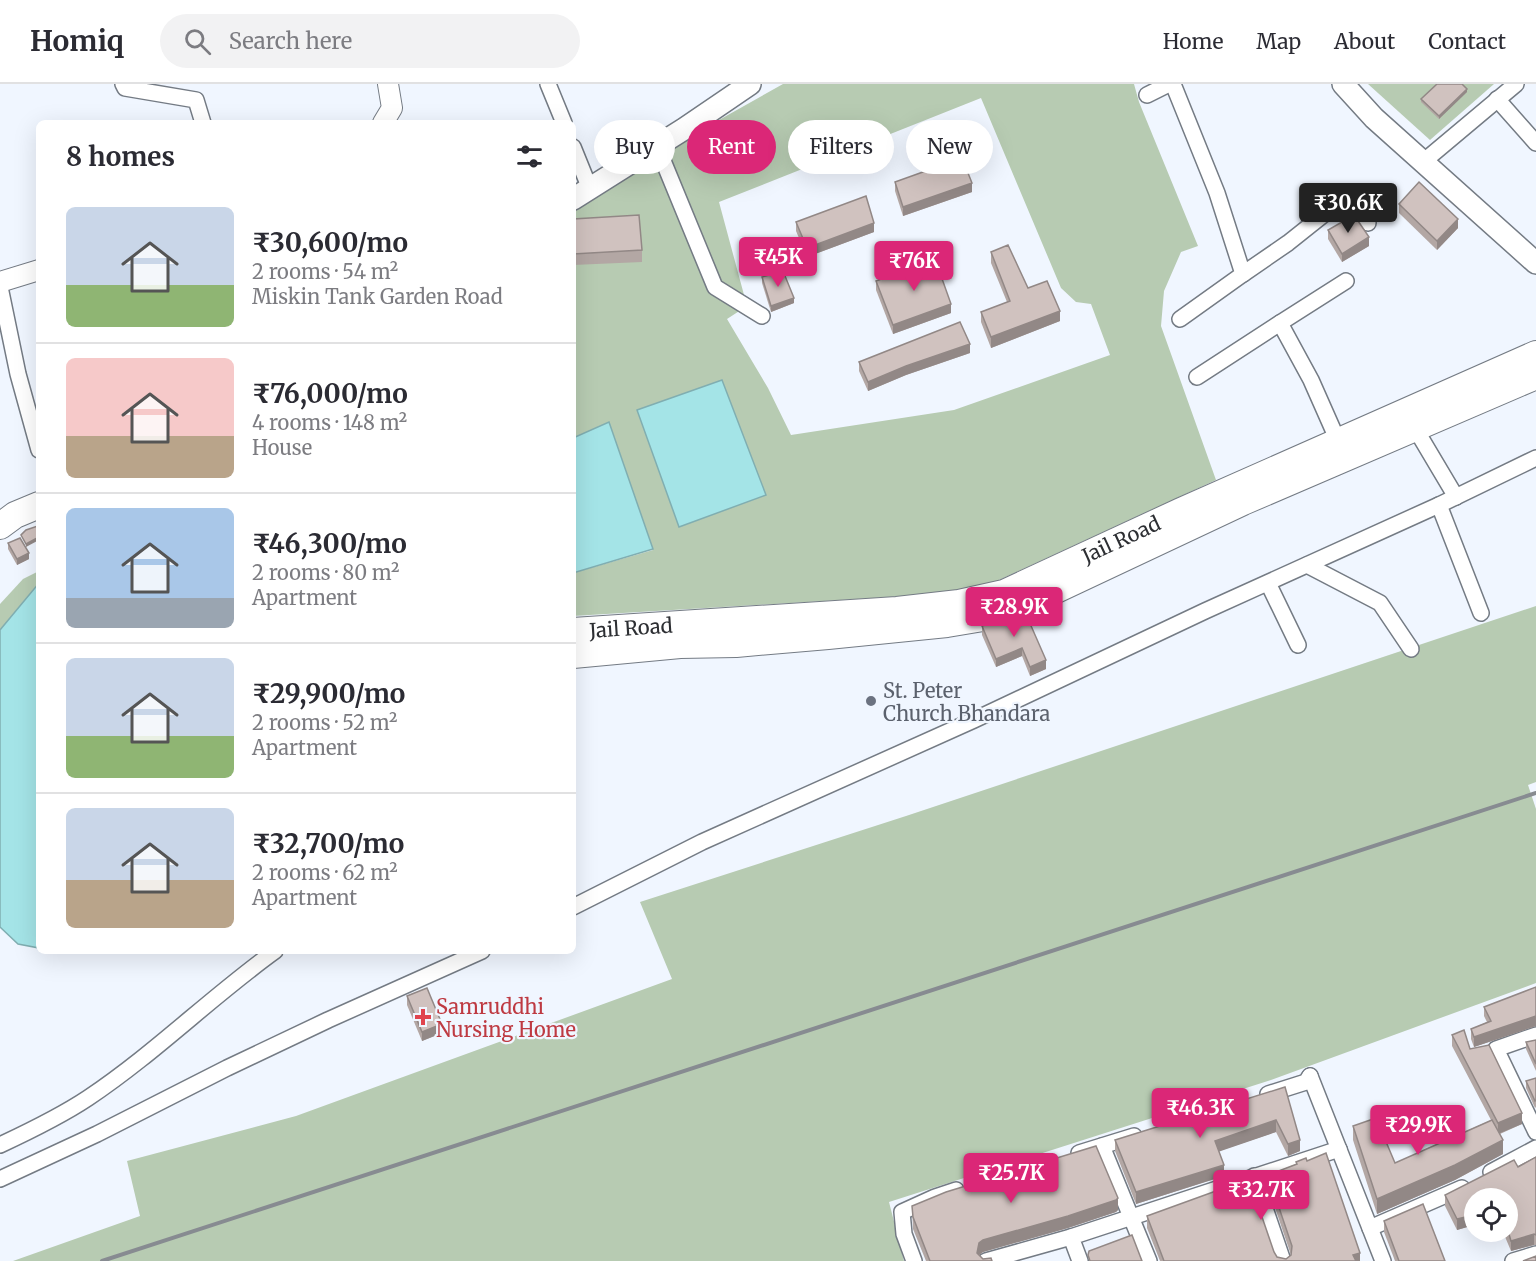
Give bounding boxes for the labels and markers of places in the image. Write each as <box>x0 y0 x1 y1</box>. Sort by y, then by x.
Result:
pin: ₹30.6K <box>1299 183 1397 234</box>
pin: ₹45K <box>742 237 814 288</box>
pin: ₹76K <box>878 241 950 292</box>
pin: ₹28.9K <box>965 587 1063 638</box>
place label: St. Peter Church Bhandara <box>883 678 1051 726</box>
marker: St. Peter Church Bhandara <box>864 694 878 708</box>
place label: Samruddhi Nursing Home <box>436 994 576 1042</box>
marker: Samruddhi Nursing Home <box>414 1008 432 1026</box>
pin: ₹46.3K <box>1151 1088 1249 1139</box>
pin: ₹29.9K <box>1369 1105 1467 1156</box>
pin: ₹25.7K <box>962 1153 1060 1204</box>
pin: ₹32.7K <box>1212 1170 1310 1221</box>

